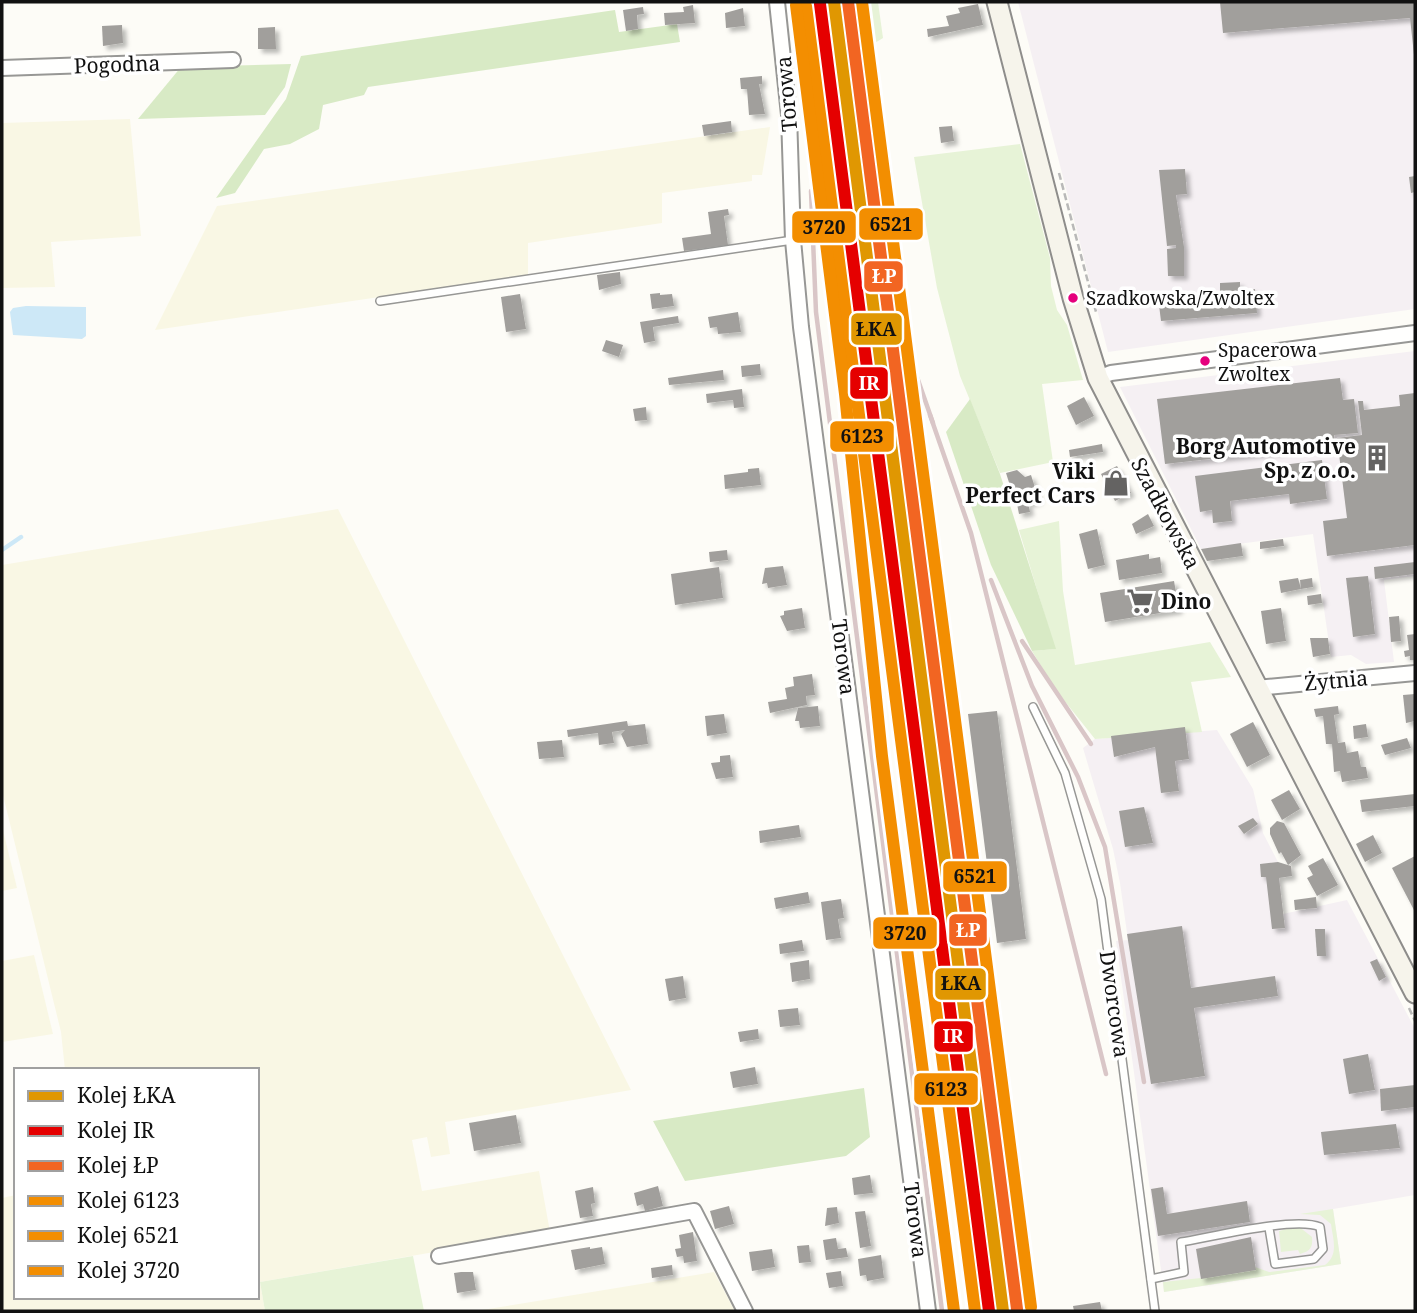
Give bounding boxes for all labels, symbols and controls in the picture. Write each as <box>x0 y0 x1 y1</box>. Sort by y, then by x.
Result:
street label: Pogodna <box>73 48 161 80</box>
street label: Torowa <box>769 55 803 133</box>
line badge: 6521 <box>858 207 924 241</box>
line badge: 3720 <box>791 210 857 244</box>
text: 6521 <box>870 211 912 237</box>
text: 3720 <box>803 214 846 240</box>
line badge: ŁP <box>863 260 904 293</box>
text: ŁP <box>872 263 896 289</box>
place label: Szadkowska/Zwoltex <box>1086 285 1275 311</box>
marker: Szadkowska/Zwoltex <box>1066 291 1080 305</box>
line badge: ŁKA <box>850 312 903 346</box>
text: ŁKA <box>856 316 897 342</box>
place label: Spacerowa Zwoltex <box>1218 337 1317 387</box>
marker: Spacerowa Zwoltex <box>1198 354 1212 368</box>
line badge: IR <box>849 366 889 400</box>
text: IR <box>858 370 880 396</box>
line badge: 6123 <box>829 420 895 453</box>
text: 6123 <box>841 423 883 449</box>
place label: Borg Automotive Sp. z o.o. <box>1176 432 1356 484</box>
building icon: Borg Automotive Sp. z o.o. <box>1362 443 1392 473</box>
street label: Szadkowska <box>1125 452 1207 574</box>
place label: Viki Perfect Cars <box>965 457 1096 509</box>
shop icon: Viki Perfect Cars <box>1101 468 1131 498</box>
supermarket icon: Dino <box>1125 586 1155 616</box>
place label: Dino <box>1161 587 1211 615</box>
street label: Torowa <box>825 618 863 696</box>
street label: Żytnia <box>1303 663 1369 697</box>
line badge: 6521 <box>942 860 1008 893</box>
text: 6521 <box>954 863 996 889</box>
line badge: ŁP <box>948 913 988 947</box>
line badge: 3720 <box>872 916 938 950</box>
text: ŁP <box>956 917 980 943</box>
text: 3720 <box>884 920 927 946</box>
street label: Dworcowa <box>1094 949 1136 1059</box>
line badge: ŁKA <box>934 967 987 1001</box>
text: ŁKA <box>941 970 982 996</box>
line badge: IR <box>933 1020 974 1053</box>
text: IR <box>942 1023 964 1049</box>
legend <box>14 1068 259 1299</box>
line badge: 6123 <box>913 1072 979 1106</box>
text: 6123 <box>925 1076 967 1102</box>
text: Kolej ŁKA <box>77 1081 176 1109</box>
text: Kolej IR <box>77 1116 155 1144</box>
text: Kolej ŁP <box>77 1151 159 1179</box>
street label: Torowa <box>897 1181 935 1259</box>
text: Kolej 6123 <box>77 1186 180 1214</box>
text: Kolej 6521 <box>77 1221 180 1249</box>
text: Kolej 3720 <box>77 1256 180 1284</box>

